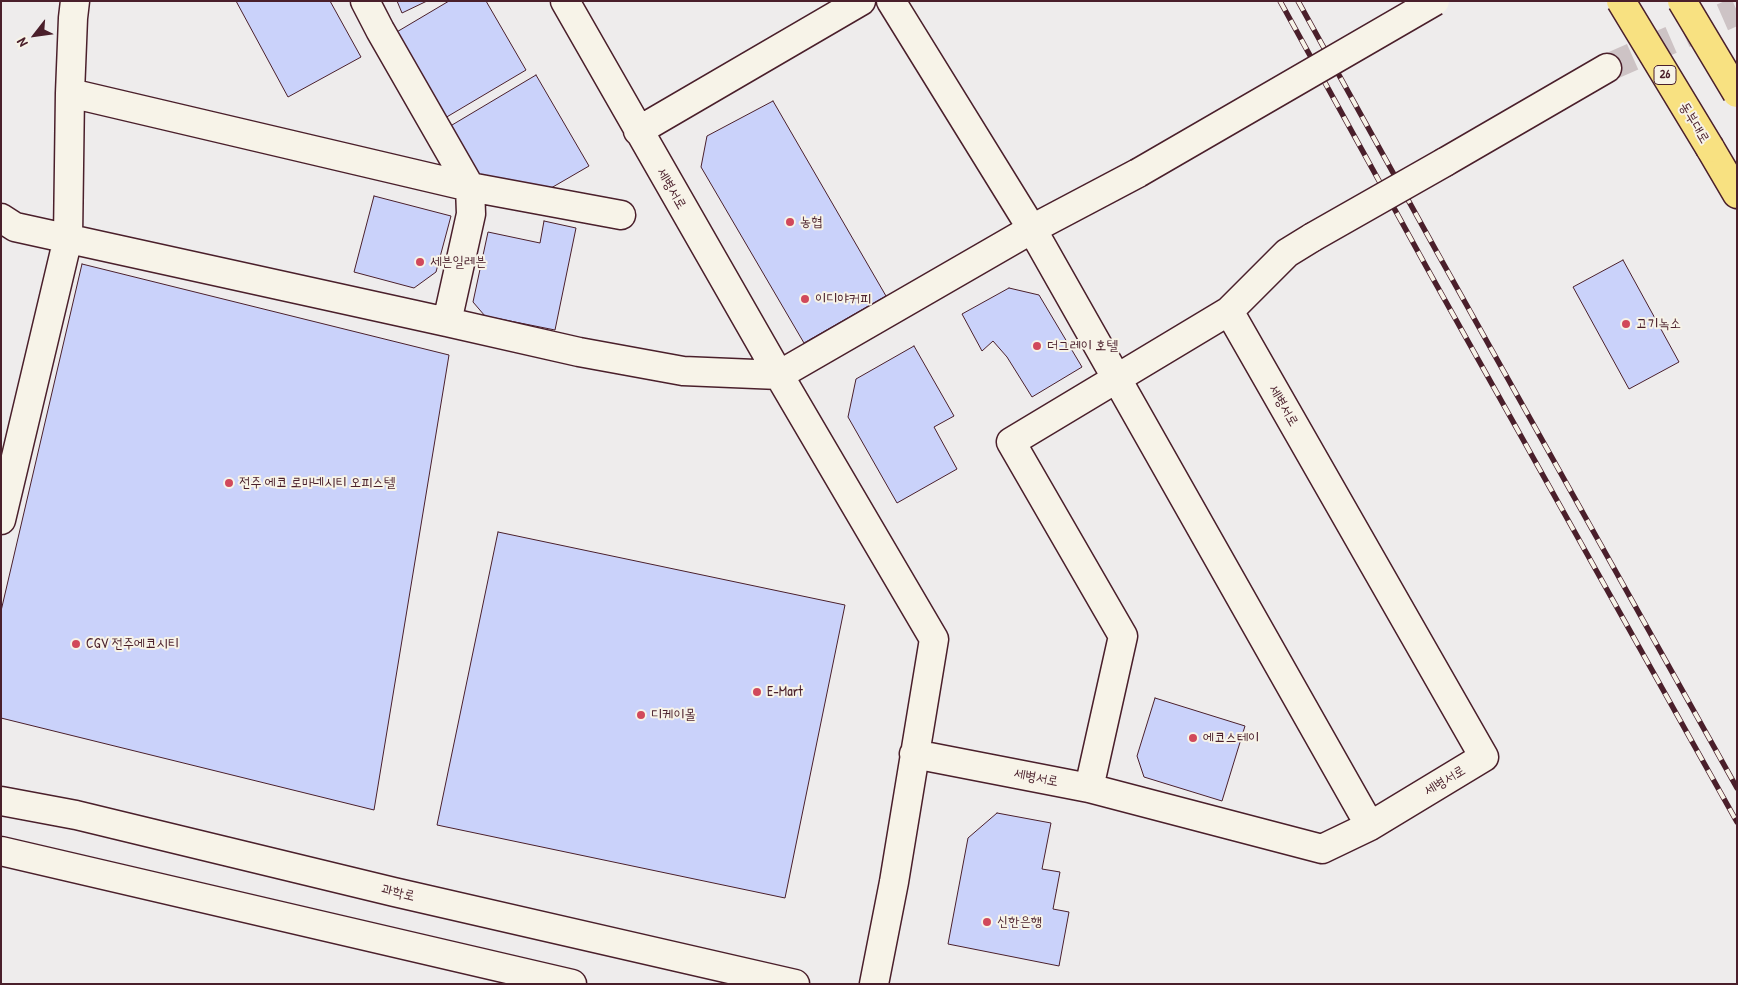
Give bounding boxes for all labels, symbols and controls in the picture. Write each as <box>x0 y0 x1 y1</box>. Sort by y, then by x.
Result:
north arrow <box>10 10 60 60</box>
text: N <box>11 35 32 51</box>
road number: 26 <box>1654 66 1676 84</box>
street label: 동부대로 <box>1675 99 1713 147</box>
street label: 세병서로 <box>652 165 690 213</box>
place label: 농협 <box>800 214 823 230</box>
marker: 농협 <box>784 216 796 228</box>
place label: 세븐일레븐 <box>430 254 486 270</box>
marker: 세븐일레븐 <box>414 256 426 268</box>
place label: 이디야커피 <box>815 291 871 307</box>
marker: 이디야커피 <box>799 293 811 305</box>
place label: 고기녹소 <box>1636 316 1681 332</box>
marker: 고기녹소 <box>1620 318 1632 330</box>
place label: 더그레이 호텔 <box>1047 338 1118 354</box>
marker: 더그레이 호텔 <box>1031 340 1043 352</box>
street label: 세병서로 <box>1264 382 1302 430</box>
place label: 전주 에코 로마네시티 오피스텔 <box>239 475 395 491</box>
marker: 전주 에코 로마네시티 오피스텔 <box>223 477 235 489</box>
place label: CGV 전주에코시티 <box>86 636 179 652</box>
marker: CGV 전주에코시티 <box>70 638 82 650</box>
place label: E-Mart <box>767 684 803 700</box>
marker: E-Mart <box>751 686 763 698</box>
place label: 디케이몰 <box>651 707 696 723</box>
marker: 디케이몰 <box>635 709 647 721</box>
place label: 에코스테이 <box>1203 730 1259 746</box>
marker: 에코스테이 <box>1187 732 1199 744</box>
street label: 세병서로 <box>1421 762 1469 800</box>
street label: 세병서로 <box>1012 765 1060 791</box>
street label: 과학로 <box>380 881 416 905</box>
place label: 신한은행 <box>997 914 1042 930</box>
marker: 신한은행 <box>981 916 993 928</box>

